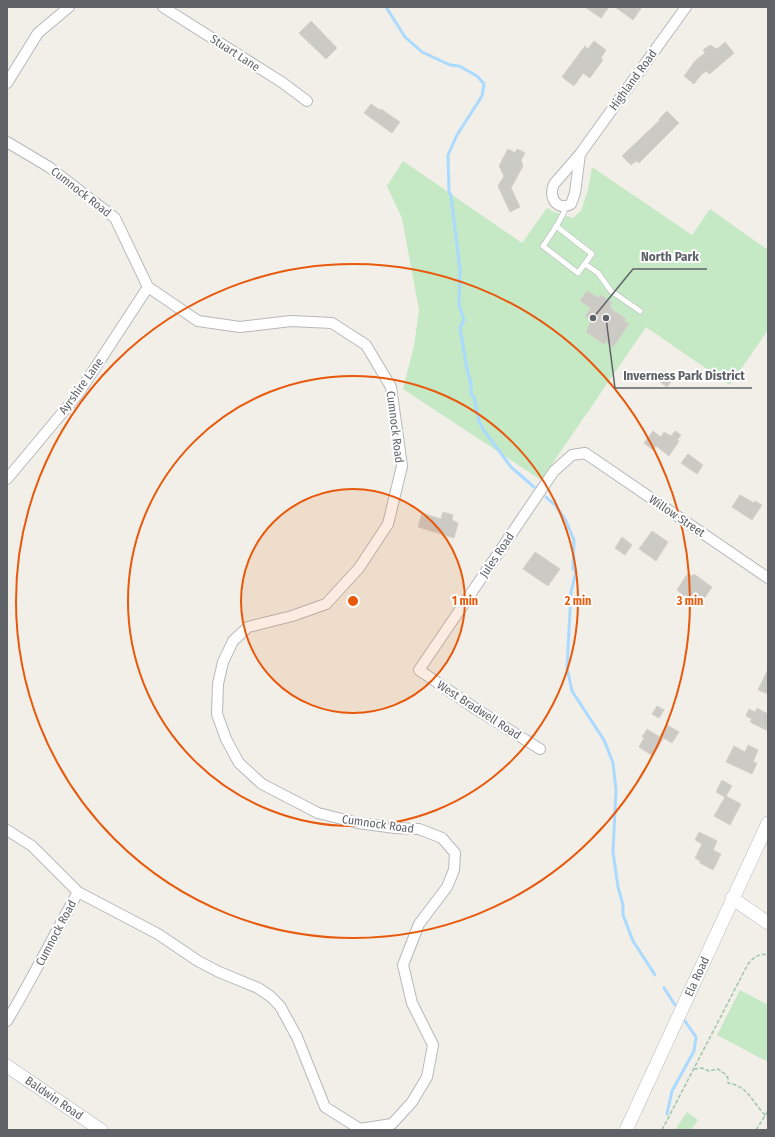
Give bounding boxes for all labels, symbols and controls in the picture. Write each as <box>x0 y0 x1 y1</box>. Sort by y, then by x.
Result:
street label: Stuart Lane <box>208 32 262 74</box>
street label: Highland Road <box>606 47 660 113</box>
street label: Cumnock Road <box>48 164 114 220</box>
callout: North Park <box>633 244 707 269</box>
text: North Park <box>641 249 699 264</box>
street label: Ayrshire Lane <box>56 355 106 417</box>
callout: Inverness Park District <box>615 363 752 388</box>
text: Inverness Park District <box>623 368 745 383</box>
street label: Cumnock Road <box>384 390 406 464</box>
street label: Willow Street <box>646 492 708 540</box>
street label: Jules Road <box>477 530 517 580</box>
centre of rings <box>346 594 360 608</box>
text: 1 min <box>452 594 478 608</box>
text: 2 min <box>564 594 591 608</box>
text: 3 min <box>676 594 703 608</box>
street label: West Bradwell Road <box>434 678 524 742</box>
street label: Cumnock Road <box>341 812 415 836</box>
street label: Cumnock Road <box>33 898 79 968</box>
street label: Ela Road <box>682 954 712 999</box>
street label: Baldwin Road <box>23 1073 86 1123</box>

